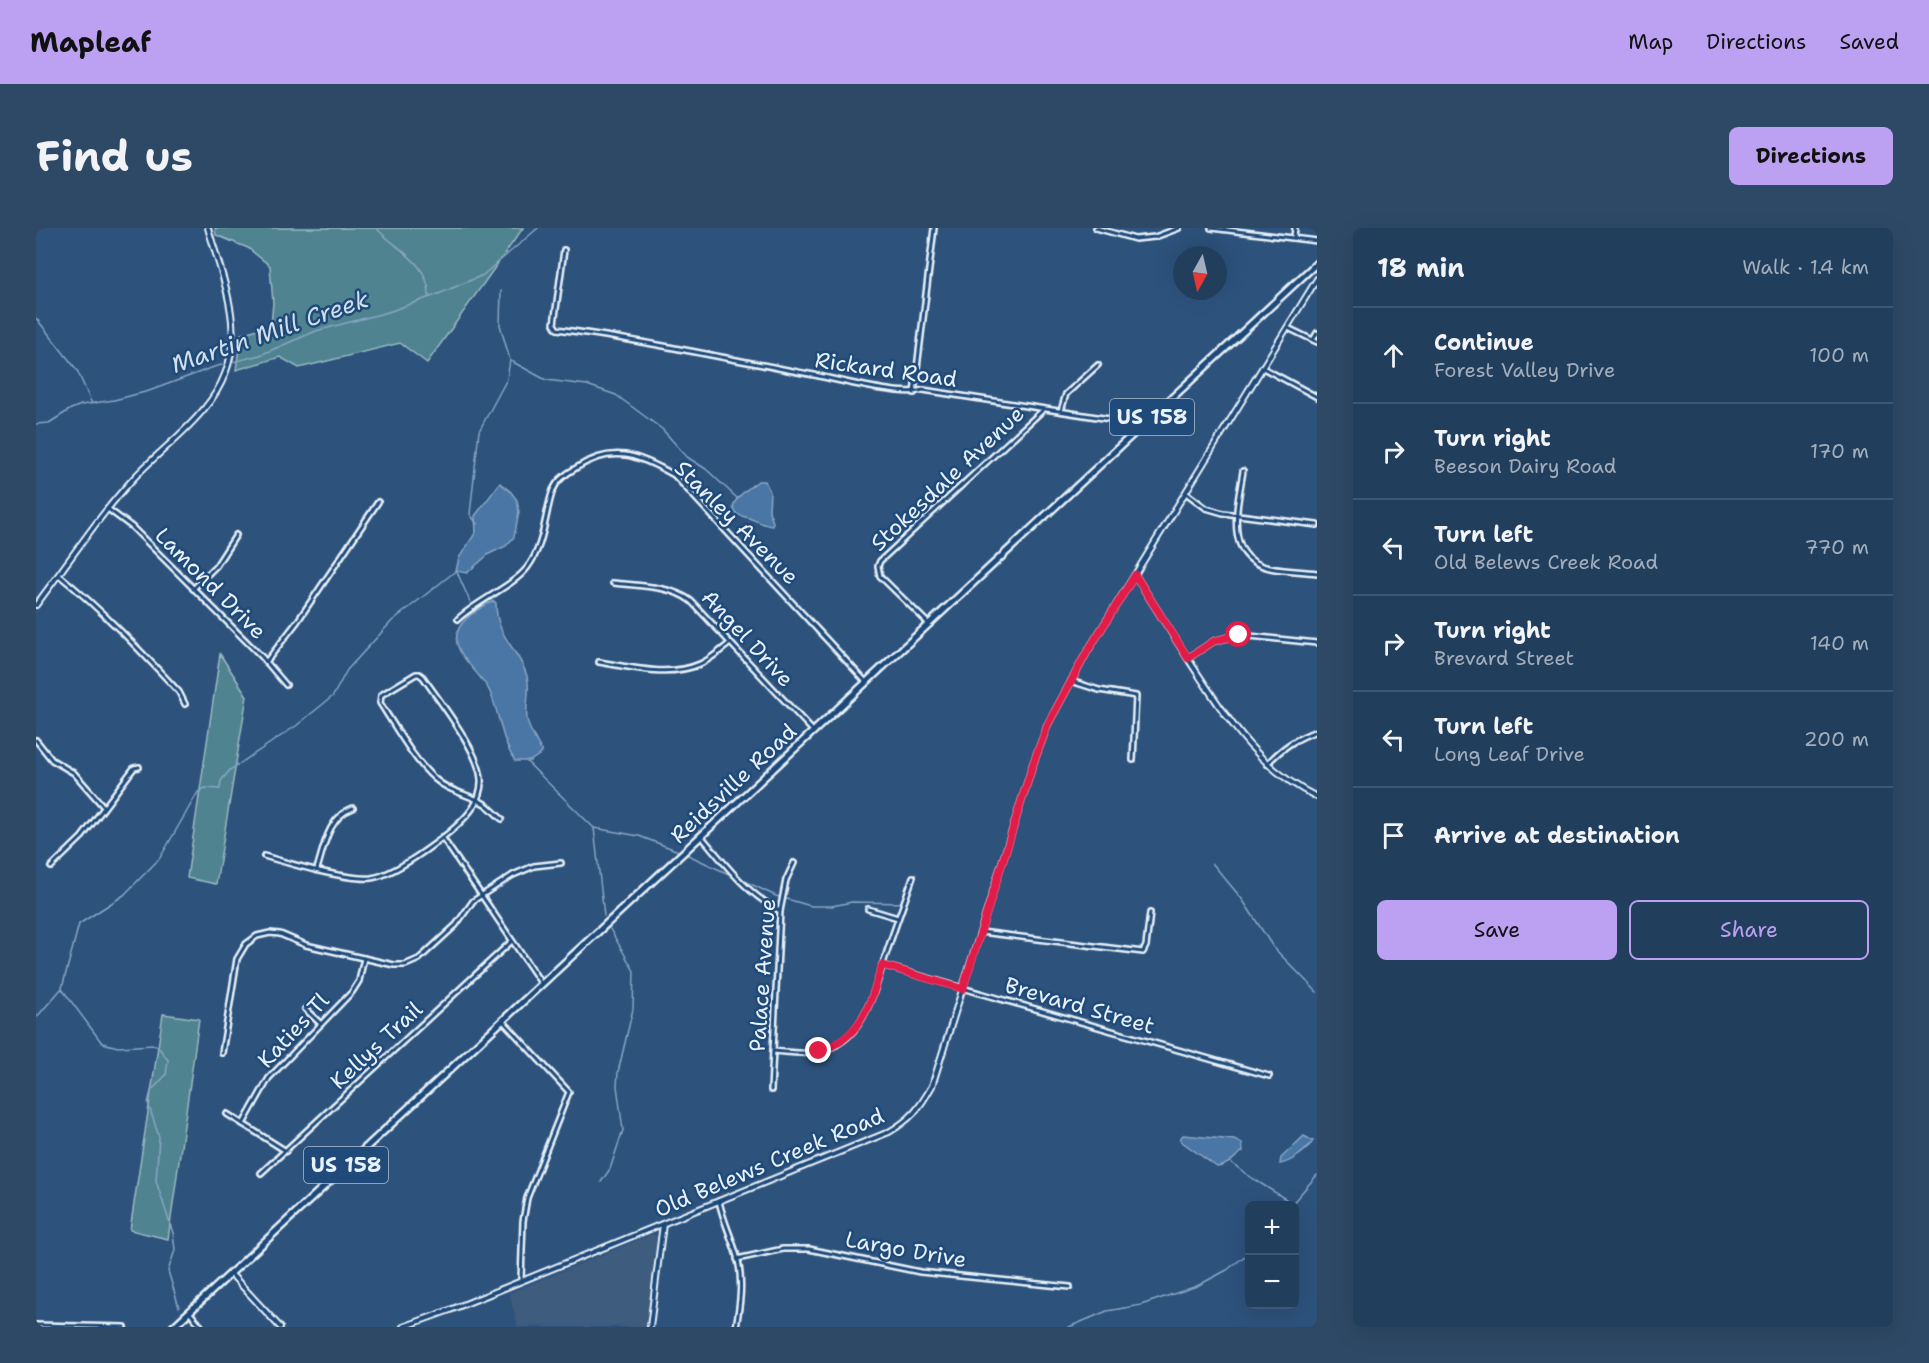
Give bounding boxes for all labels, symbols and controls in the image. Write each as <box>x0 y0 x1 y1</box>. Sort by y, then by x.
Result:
text: Mapleaf <box>30 23 151 61</box>
text: Map <box>1628 28 1673 56</box>
text: Directions <box>1706 28 1806 56</box>
text: Saved <box>1839 28 1899 56</box>
button: Directions <box>1729 127 1893 185</box>
text: Find us <box>36 128 193 184</box>
north arrow <box>1173 246 1227 300</box>
text: 18 min <box>1377 250 1465 285</box>
text: Walk · 1.4 km <box>1742 254 1869 280</box>
water label: Martin Mill Creek <box>167 283 373 381</box>
text: Continue <box>1434 328 1534 357</box>
icon: ahead <box>1377 339 1410 372</box>
text: 100 m <box>1809 342 1869 368</box>
street label: Rickard Road <box>813 345 959 394</box>
text: Forest Valley Drive <box>1434 357 1615 383</box>
street label: Stokesdale Avenue <box>864 399 1030 557</box>
road number: US 158 <box>1110 399 1194 435</box>
text: Turn right <box>1434 424 1551 453</box>
icon: right <box>1377 435 1410 468</box>
text: 170 m <box>1810 438 1869 464</box>
text: Beeson Dairy Road <box>1434 453 1616 479</box>
street label: Stanley Avenue <box>668 454 805 591</box>
text: Turn left <box>1434 520 1533 549</box>
street label: Lamond Drive <box>149 521 273 645</box>
icon: left <box>1377 531 1410 564</box>
text: 770 m <box>1805 534 1869 560</box>
text: Old Belews Creek Road <box>1434 549 1658 575</box>
street label: Angel Drive <box>695 584 800 693</box>
text: Turn right <box>1434 616 1551 645</box>
route start <box>1225 621 1251 647</box>
icon: right <box>1377 627 1410 660</box>
text: 140 m <box>1810 630 1869 656</box>
text: Brevard Street <box>1434 645 1574 671</box>
text: Turn left <box>1434 712 1533 741</box>
street label: Reidsville Road <box>664 717 803 850</box>
icon: left <box>1377 723 1410 756</box>
text: 200 m <box>1804 726 1869 752</box>
text: Long Leaf Drive <box>1434 741 1585 767</box>
icon: arrive <box>1377 819 1410 852</box>
text: Arrive at destination <box>1434 821 1680 850</box>
street label: Palace Avenue <box>743 897 782 1053</box>
button: Save <box>1377 900 1617 960</box>
button: Share <box>1629 900 1869 960</box>
street label: Brevard Street <box>1002 970 1158 1041</box>
street label: Katies Tl <box>251 986 336 1074</box>
street label: Kellys Trail <box>324 995 429 1096</box>
route end <box>805 1037 831 1063</box>
street label: Old Belews Creek Road <box>650 1101 888 1224</box>
road number: US 158 <box>304 1147 388 1183</box>
map controls <box>1245 1201 1299 1309</box>
button: + <box>1245 1201 1299 1255</box>
street label: Largo Drive <box>843 1225 969 1274</box>
button: − <box>1245 1255 1299 1309</box>

